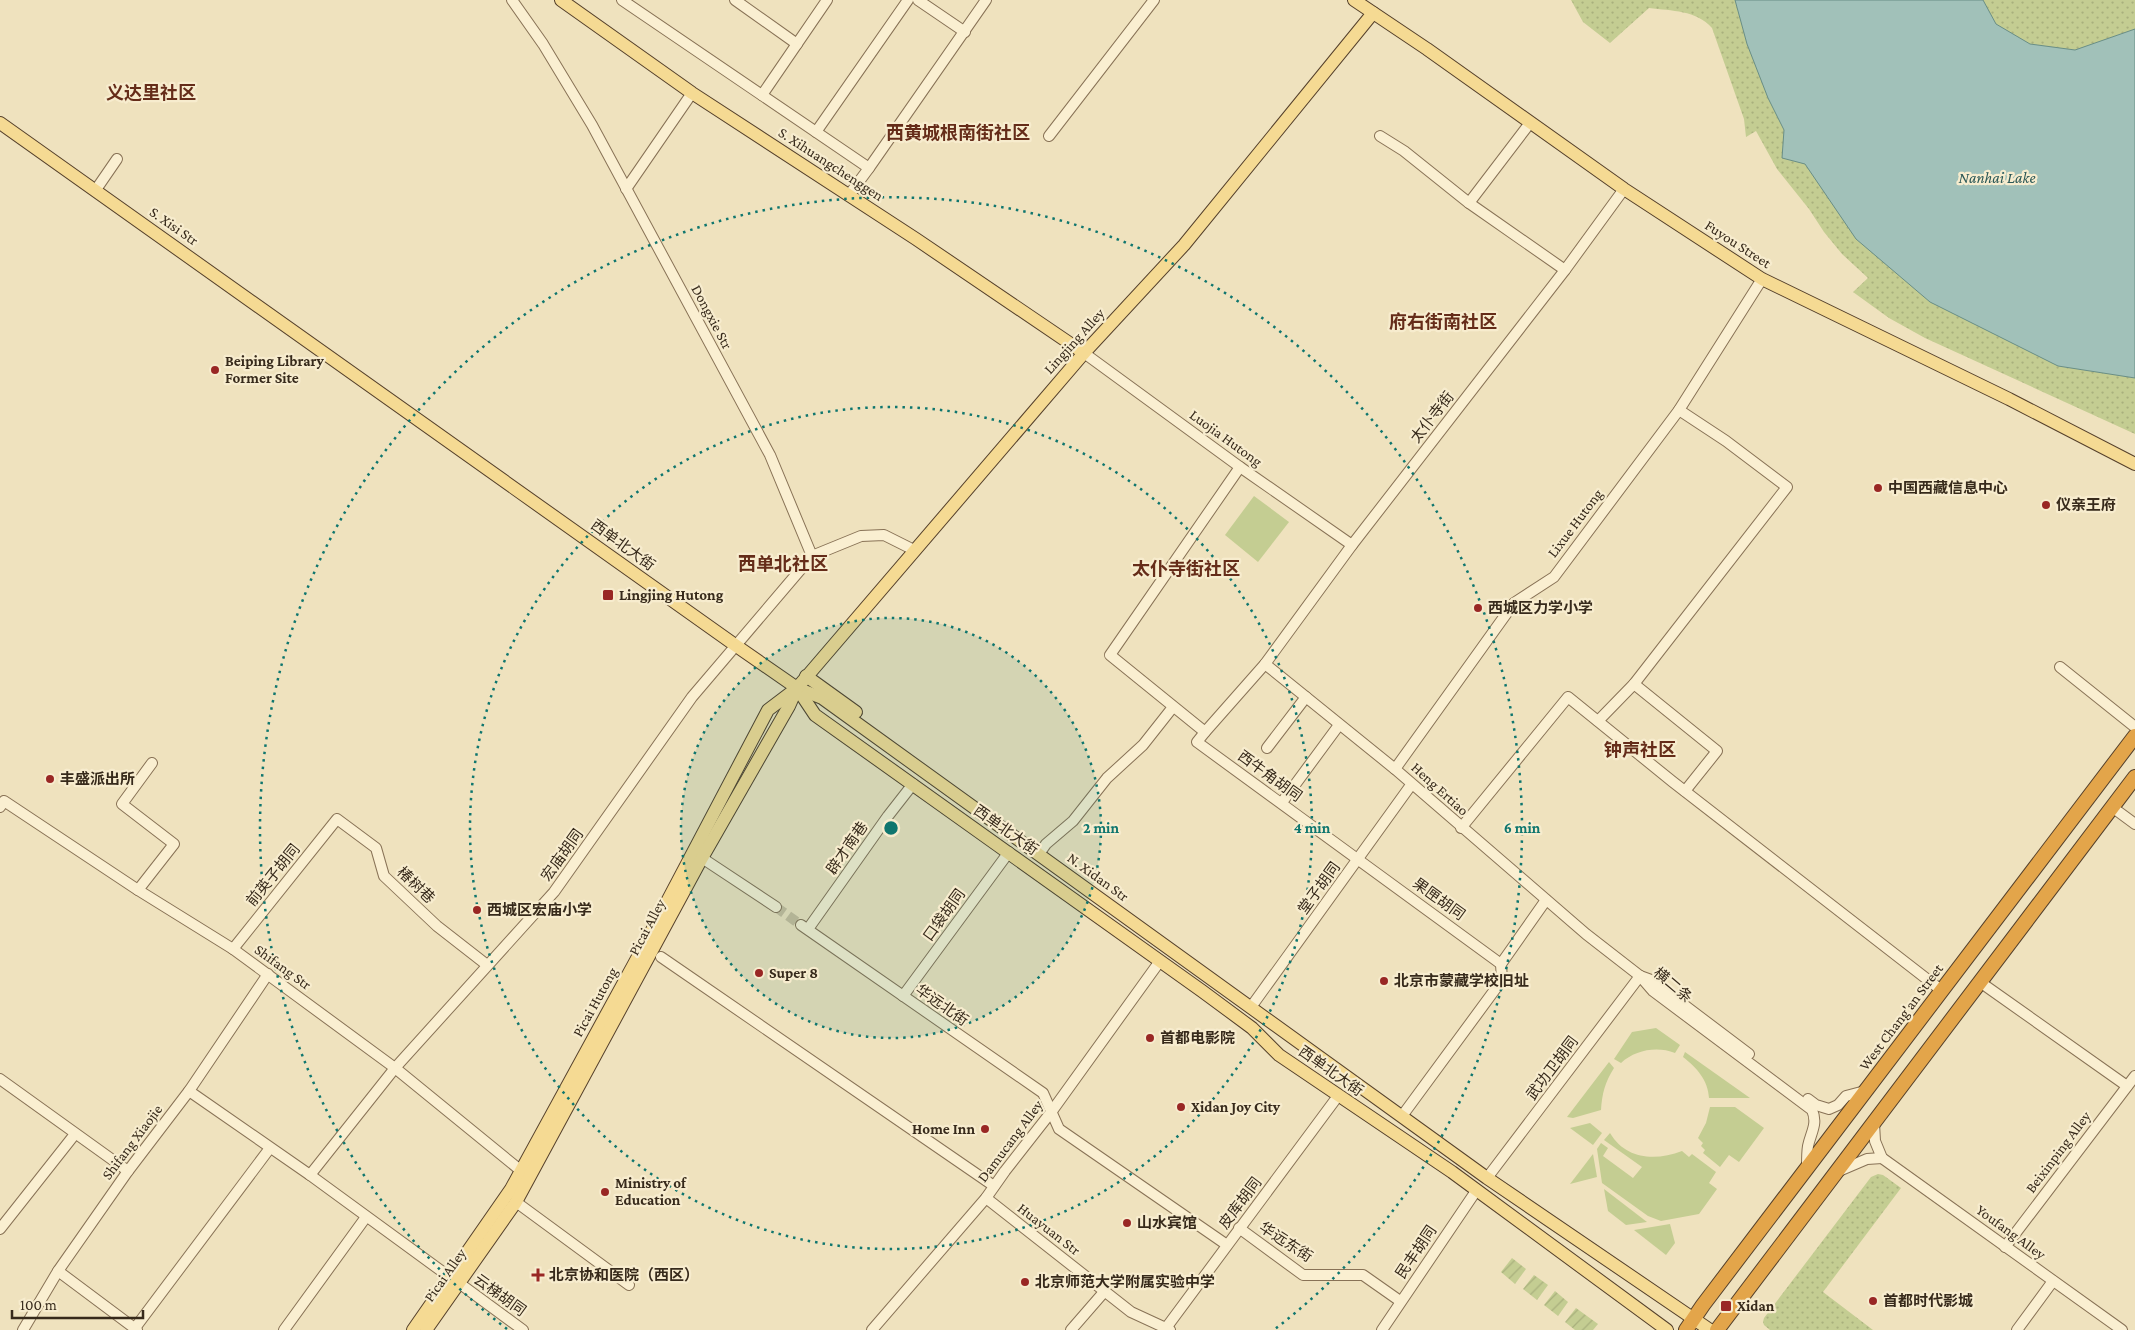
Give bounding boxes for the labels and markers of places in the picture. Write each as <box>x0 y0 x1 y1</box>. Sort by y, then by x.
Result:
place label: Beiping Library Former Site <box>225 353 325 386</box>
marker: Beiping Library Former Site <box>209 364 221 376</box>
place label: 中国西藏信息中心 <box>1888 480 2008 496</box>
marker: 中国西藏信息中心 <box>1872 482 1884 494</box>
place label: 仪亲王府 <box>2056 497 2116 513</box>
marker: 仪亲王府 <box>2040 499 2052 511</box>
place label: Lingjing Hutong <box>619 587 724 604</box>
marker: Lingjing Hutong <box>601 588 615 602</box>
place label: 西城区力学小学 <box>1488 599 1593 616</box>
marker: 西城区力学小学 <box>1472 602 1484 614</box>
place label: 丰盛派出所 <box>60 770 135 787</box>
marker: 丰盛派出所 <box>44 773 56 785</box>
centre of rings <box>882 819 900 837</box>
place label: 西城区宏庙小学 <box>487 901 592 918</box>
marker: 西城区宏庙小学 <box>471 904 483 916</box>
place label: Super 8 <box>769 965 818 981</box>
marker: Super 8 <box>753 967 765 979</box>
place label: 北京市蒙藏学校旧址 <box>1394 972 1529 989</box>
marker: 北京市蒙藏学校旧址 <box>1378 975 1390 987</box>
place label: 首都电影院 <box>1160 1030 1235 1046</box>
marker: 首都电影院 <box>1144 1032 1156 1044</box>
place label: Xidan Joy City <box>1191 1099 1281 1115</box>
marker: Xidan Joy City <box>1175 1101 1187 1113</box>
place label: Home Inn <box>912 1121 975 1137</box>
marker: Home Inn <box>979 1123 991 1135</box>
place label: Ministry of Education <box>615 1175 687 1208</box>
marker: Ministry of Education <box>599 1186 611 1198</box>
place label: 山水宾馆 <box>1137 1215 1197 1231</box>
marker: 山水宾馆 <box>1121 1217 1133 1229</box>
place label: 北京协和医院（西区） <box>549 1267 699 1283</box>
marker: 北京协和医院（西区） <box>531 1268 545 1282</box>
place label: 北京师范大学附属实验中学 <box>1035 1273 1215 1290</box>
marker: 北京师范大学附属实验中学 <box>1019 1276 1031 1288</box>
place label: 首都时代影城 <box>1883 1292 1973 1309</box>
marker: 首都时代影城 <box>1867 1295 1879 1307</box>
place label: Xidan <box>1737 1298 1775 1314</box>
marker: Xidan <box>1719 1299 1733 1313</box>

